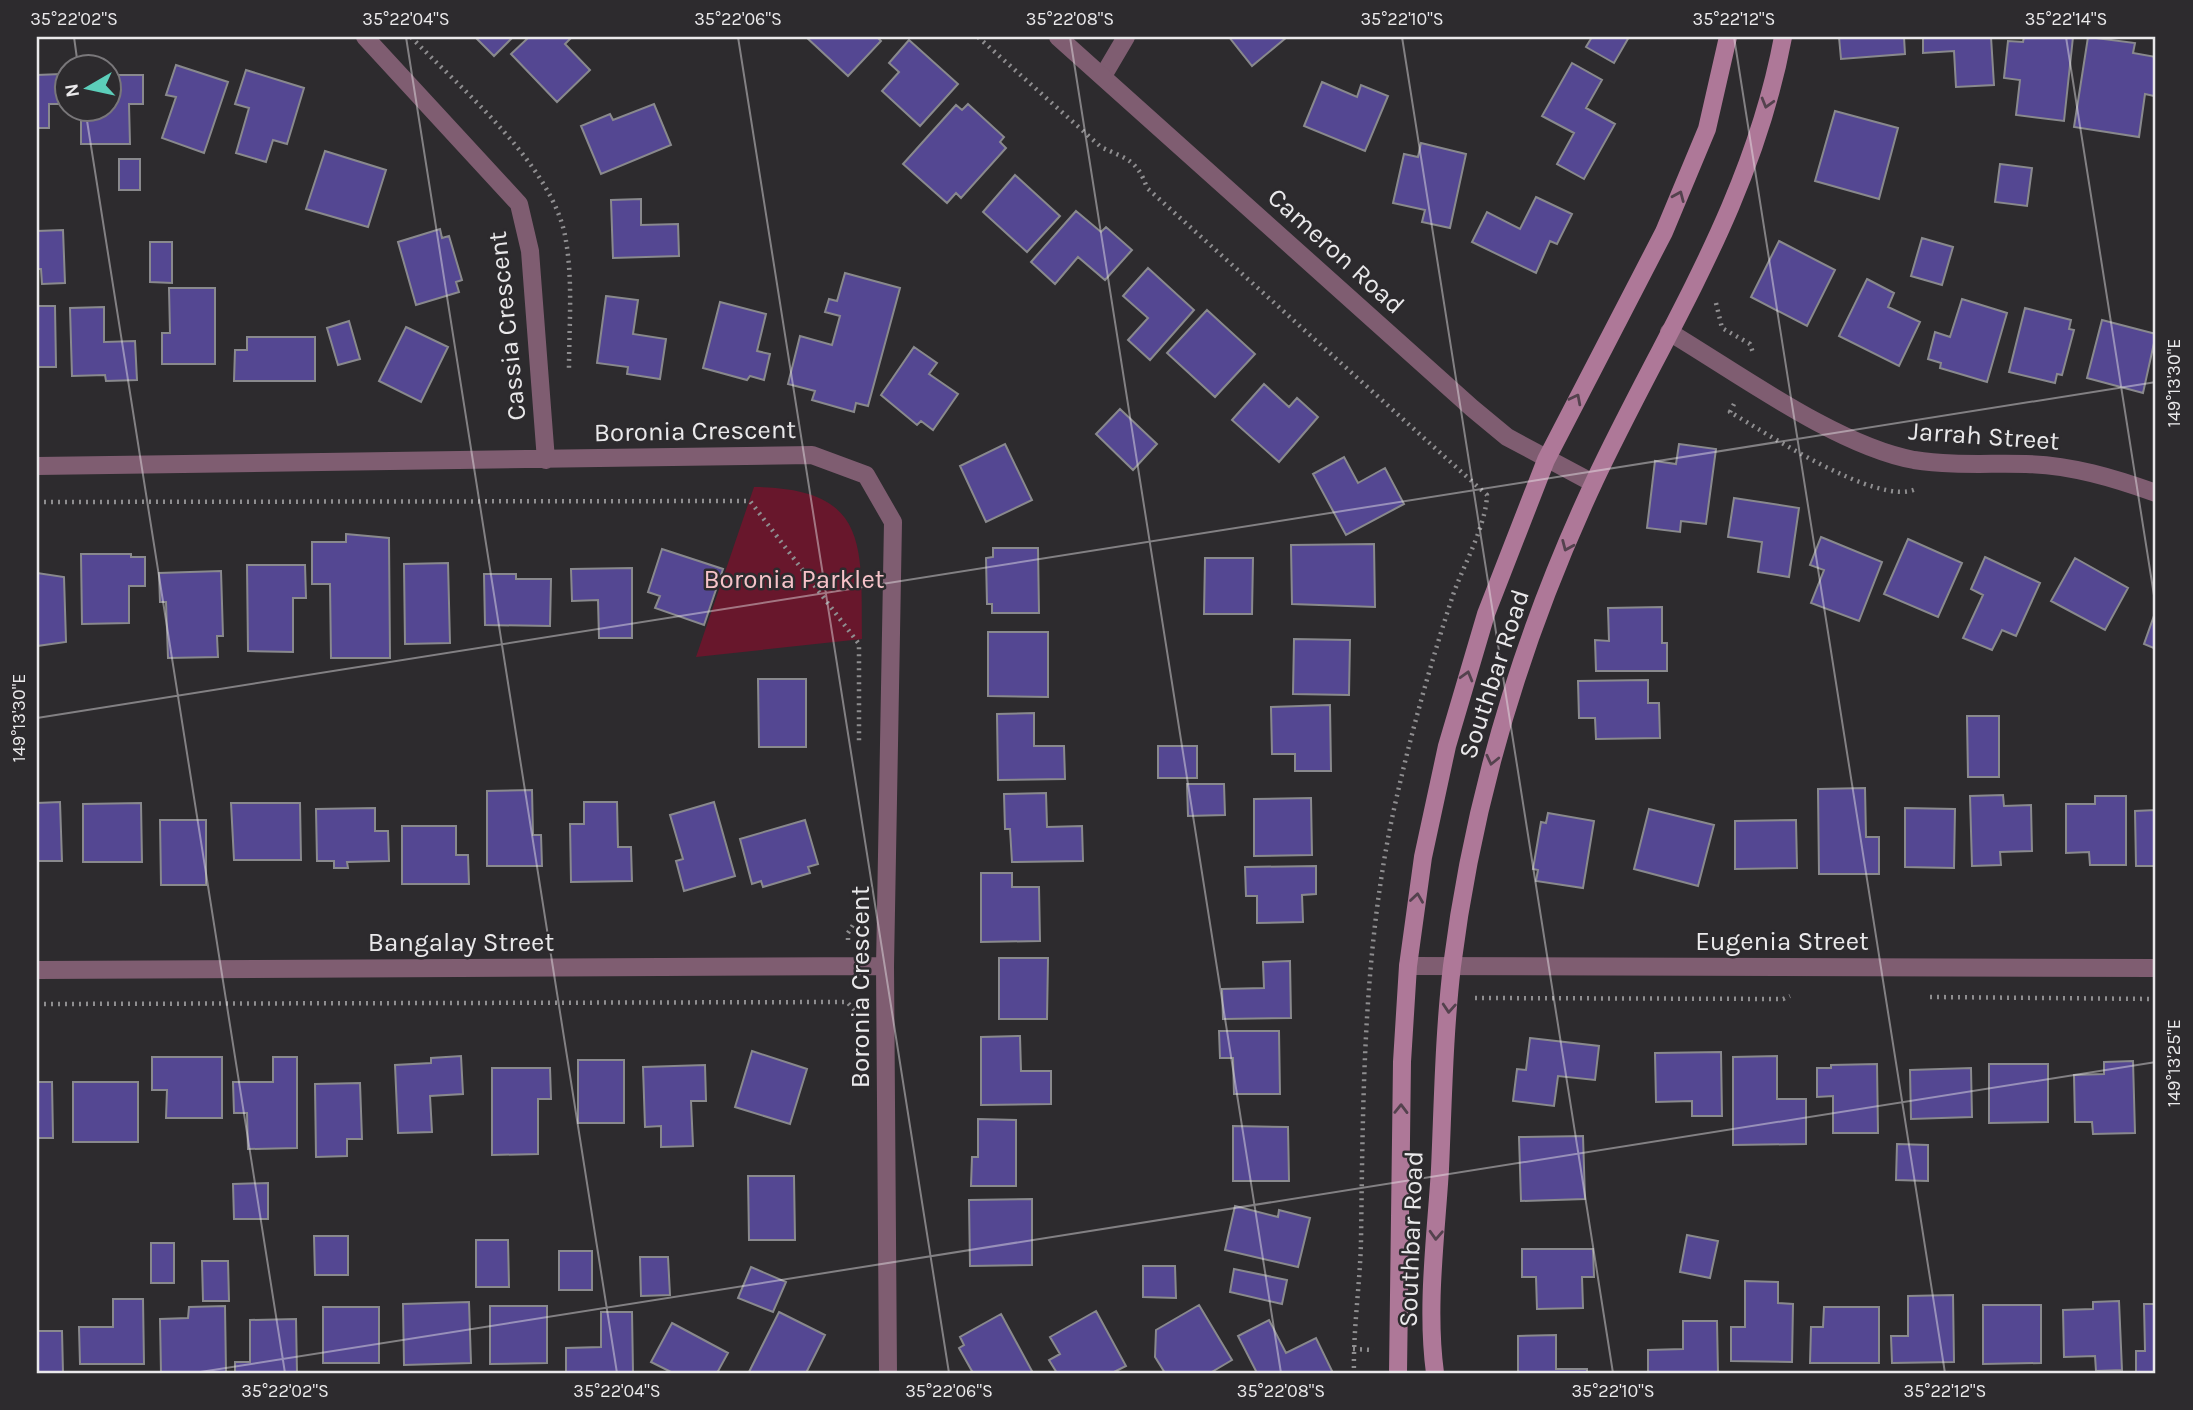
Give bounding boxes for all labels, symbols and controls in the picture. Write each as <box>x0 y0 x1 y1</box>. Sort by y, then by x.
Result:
text: 35°22'02"S <box>30 8 118 30</box>
text: 35°22'04"S <box>362 8 450 30</box>
text: 35°22'06"S <box>694 8 782 30</box>
text: 35°22'08"S <box>1026 8 1114 30</box>
text: 35°22'10"S <box>1360 8 1444 30</box>
text: 35°22'12"S <box>1693 8 1775 30</box>
text: 35°22'14"S <box>2025 8 2107 30</box>
north arrow <box>52 52 122 122</box>
text: N <box>60 82 84 99</box>
one-way arrow <box>1760 97 1775 109</box>
street label: Cameron Road <box>1261 182 1411 320</box>
one-way arrow <box>1671 191 1685 204</box>
street label: Cassia Crescent <box>482 229 532 422</box>
text: 149°13'30"E <box>2163 339 2185 427</box>
one-way arrow <box>1568 394 1581 406</box>
street label: Boronia Crescent <box>593 414 797 448</box>
street label: Jarrah Street <box>1908 415 2061 457</box>
one-way arrow <box>1561 539 1575 551</box>
park label: Boronia Parklet <box>703 564 885 595</box>
street label: Southbar Road <box>1452 585 1536 763</box>
one-way arrow <box>1459 671 1474 683</box>
text: 149°13'30"E <box>8 674 30 762</box>
one-way arrow <box>1486 754 1500 766</box>
street label: Boronia Crescent <box>845 886 876 1088</box>
one-way arrow <box>1409 892 1424 904</box>
street label: Eugenia Street <box>1695 926 1869 957</box>
street label: Bangalay Street <box>368 927 554 958</box>
one-way arrow <box>1442 1003 1457 1014</box>
text: 149°13'25"E <box>2163 1019 2185 1107</box>
one-way arrow <box>1393 1103 1409 1114</box>
street label: Southbar Road <box>1392 1150 1430 1328</box>
one-way arrow <box>1429 1230 1444 1241</box>
text: 35°22'02"S <box>241 1380 329 1402</box>
text: 35°22'04"S <box>573 1380 661 1402</box>
text: 35°22'06"S <box>905 1380 993 1402</box>
text: 35°22'08"S <box>1237 1380 1325 1402</box>
text: 35°22'10"S <box>1571 1380 1655 1402</box>
text: 35°22'12"S <box>1904 1380 1986 1402</box>

